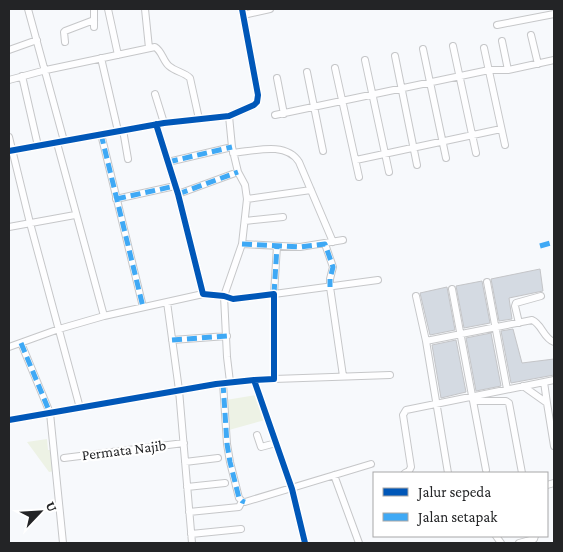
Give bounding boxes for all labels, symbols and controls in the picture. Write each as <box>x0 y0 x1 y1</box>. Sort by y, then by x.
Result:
street label: Permata Najib <box>81 437 167 464</box>
legend <box>373 472 548 537</box>
text: Jalur sepeda <box>416 484 491 501</box>
north arrow <box>15 487 65 537</box>
text: U <box>43 499 61 515</box>
text: Jalan setapak <box>416 509 498 526</box>

